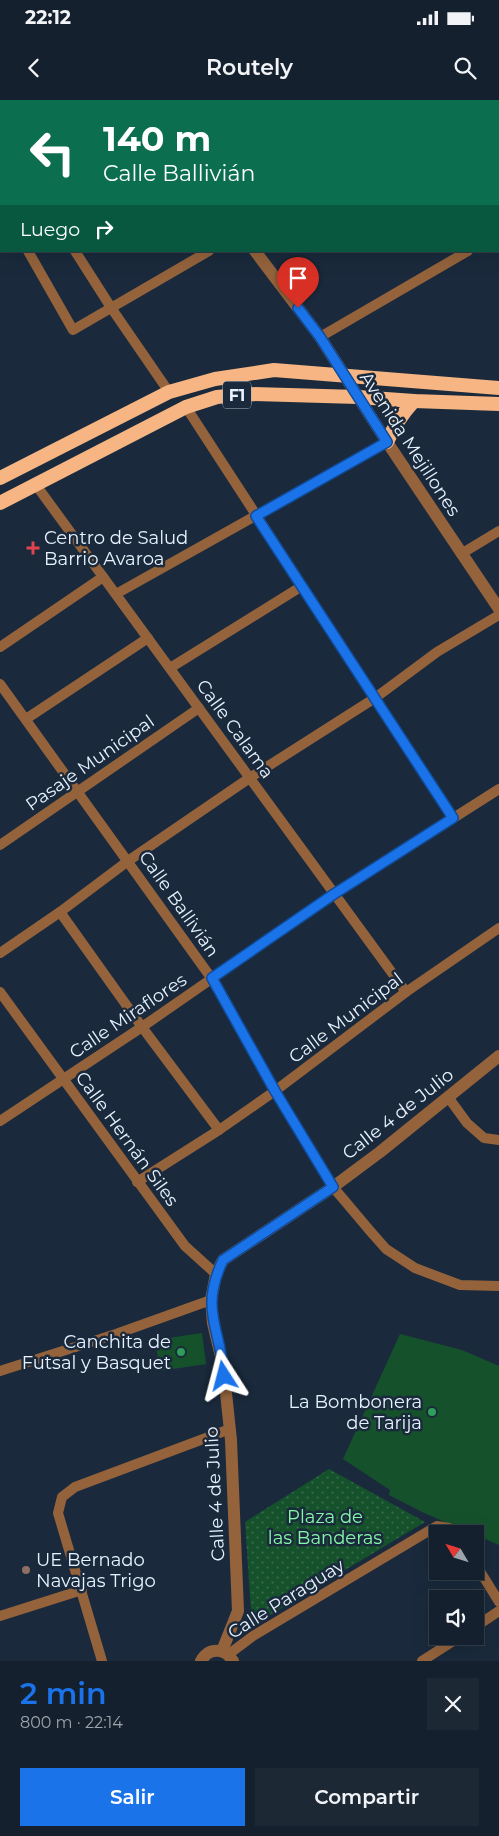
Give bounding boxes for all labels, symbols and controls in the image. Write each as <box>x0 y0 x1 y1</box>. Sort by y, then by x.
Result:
text: 22:12 <box>25 6 71 29</box>
icon: back <box>20 54 48 82</box>
text: Routely <box>206 54 293 81</box>
icon: search <box>451 54 479 82</box>
text: 140 m <box>103 117 211 160</box>
icon: left <box>20 120 85 185</box>
text: Calle Ballivián <box>103 160 255 187</box>
icon: right <box>90 215 118 243</box>
text: Luego <box>20 218 80 241</box>
pin <box>277 257 319 308</box>
icon: arrive <box>284 264 312 292</box>
street label: Avenida Mejillones <box>355 368 465 521</box>
road number: F1 <box>223 382 251 408</box>
place label: Centro de Salud Barrio Avaroa <box>44 527 188 570</box>
marker: Centro de Salud Barrio Avaroa <box>26 541 40 555</box>
street label: Calle Calama <box>192 675 278 783</box>
street label: Pasaje Municipal <box>21 710 159 816</box>
street label: Calle Ballivián <box>134 847 224 961</box>
street label: Calle Municipal <box>285 968 407 1068</box>
street label: Calle Miraflores <box>65 969 191 1063</box>
street label: Calle 4 de Julio <box>338 1064 458 1164</box>
street label: Calle Hernán Siles <box>71 1067 183 1211</box>
place label: Canchita de Futsal y Basquet <box>22 1331 171 1374</box>
marker: Canchita de Futsal y Basquet <box>175 1346 187 1358</box>
position arrow <box>197 1349 249 1401</box>
place label: La Bombonera de Tarija <box>288 1391 422 1434</box>
marker: La Bombonera de Tarija <box>426 1406 438 1418</box>
street label: Calle 4 de Julio <box>200 1426 230 1562</box>
park label: Plaza de las Banderas <box>268 1506 382 1549</box>
north arrow <box>429 1525 484 1580</box>
map controls <box>429 1525 484 1645</box>
place label: UE Bernado Navajas Trigo <box>36 1549 156 1592</box>
street label: Calle Paraguay <box>224 1554 349 1644</box>
marker: UE Bernado Navajas Trigo <box>20 1564 32 1576</box>
button: sound <box>429 1590 484 1645</box>
text: 2 min <box>20 1675 107 1712</box>
button: close <box>427 1678 479 1730</box>
text: 800 m · 22:14 <box>20 1713 123 1732</box>
button: Salir <box>20 1768 245 1826</box>
button: Compartir <box>255 1768 479 1826</box>

